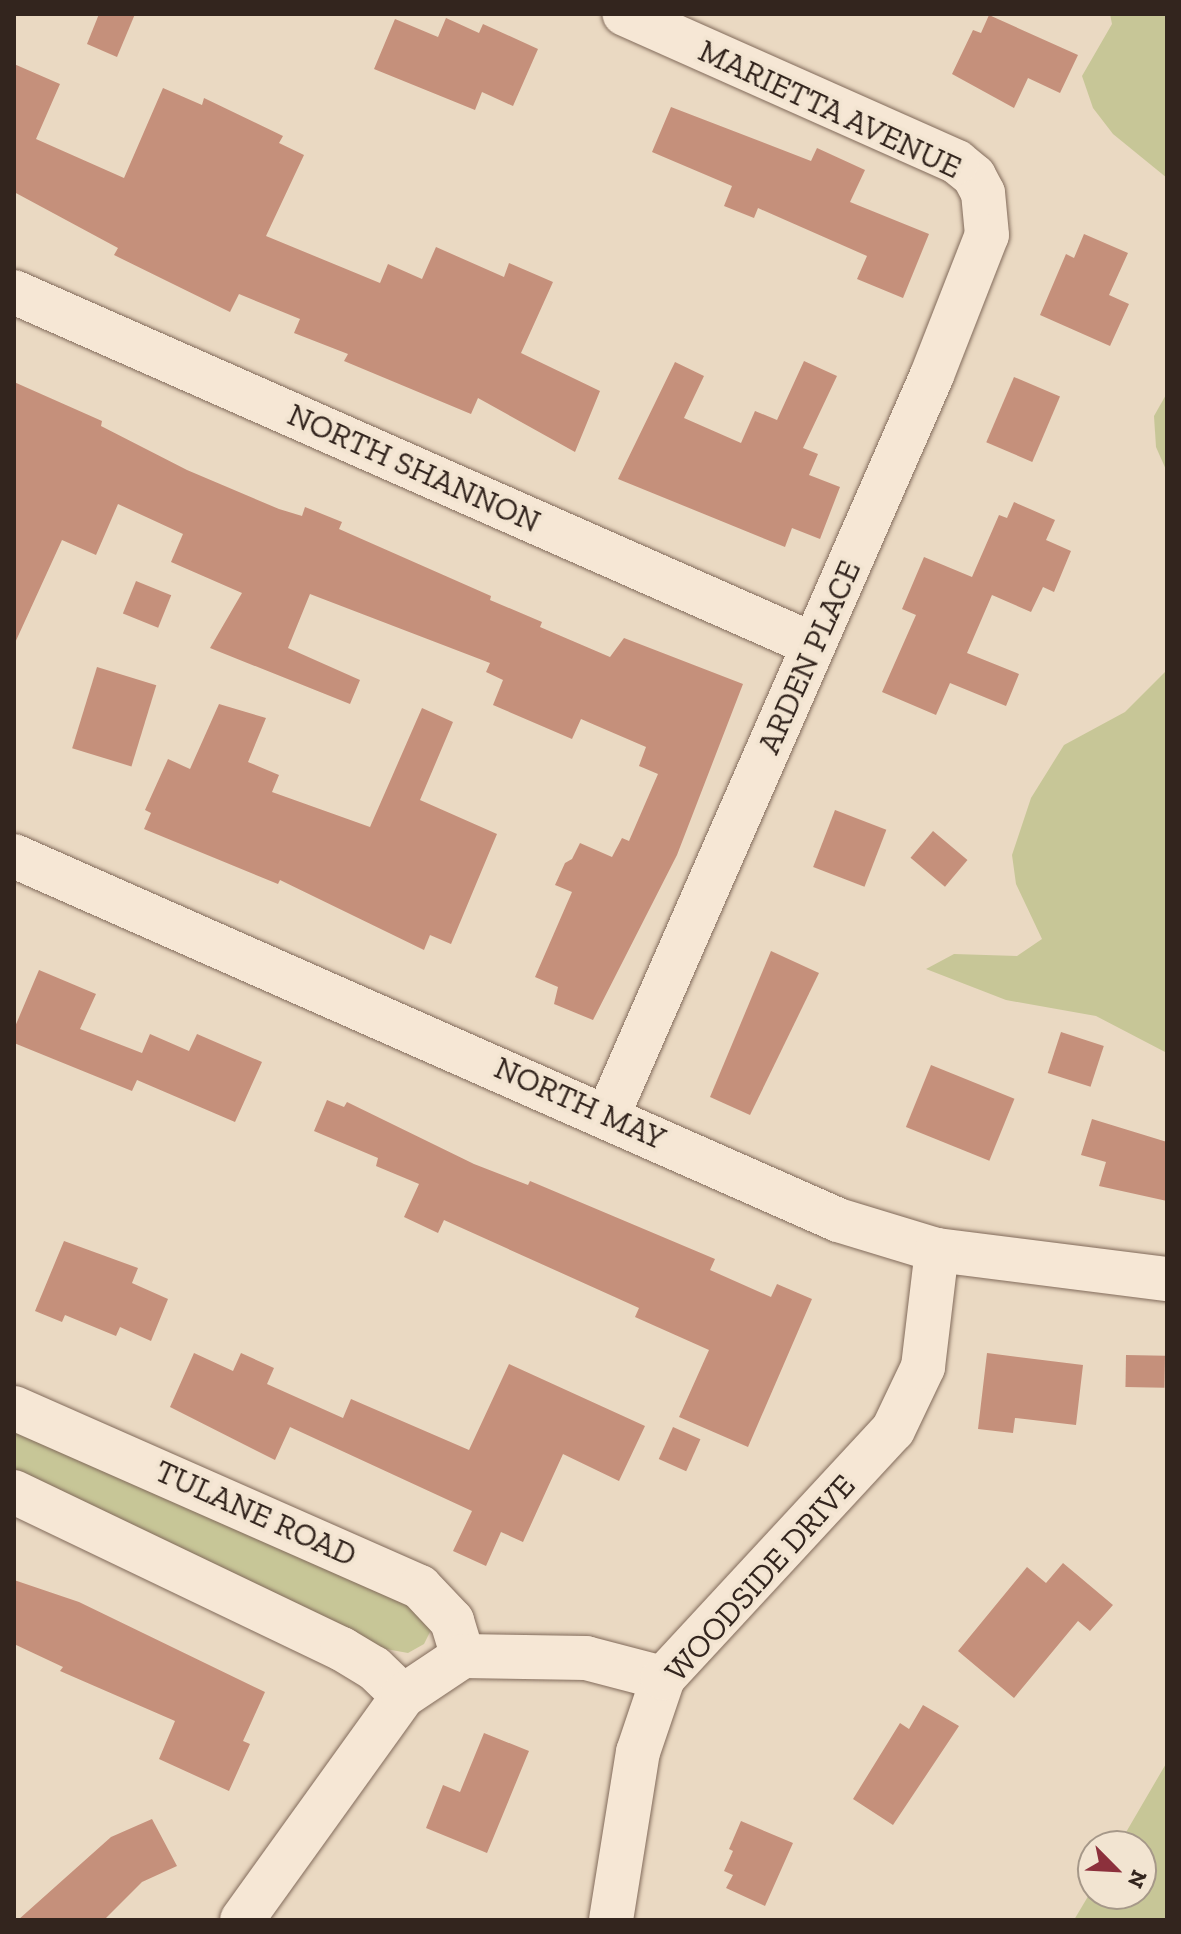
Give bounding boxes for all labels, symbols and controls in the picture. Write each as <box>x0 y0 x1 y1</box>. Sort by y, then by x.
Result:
street label: MARIETTA AVENUE <box>692 31 968 187</box>
street label: NORTH SHANNON <box>282 395 546 541</box>
street label: ARDEN PLACE <box>749 554 869 760</box>
street label: NORTH MAY <box>489 1048 671 1158</box>
street label: TULANE ROAD <box>150 1452 362 1574</box>
street label: WOODSIDE DRIVE <box>657 1467 863 1689</box>
north arrow <box>1077 1830 1157 1910</box>
text: N <box>1122 1866 1153 1892</box>

